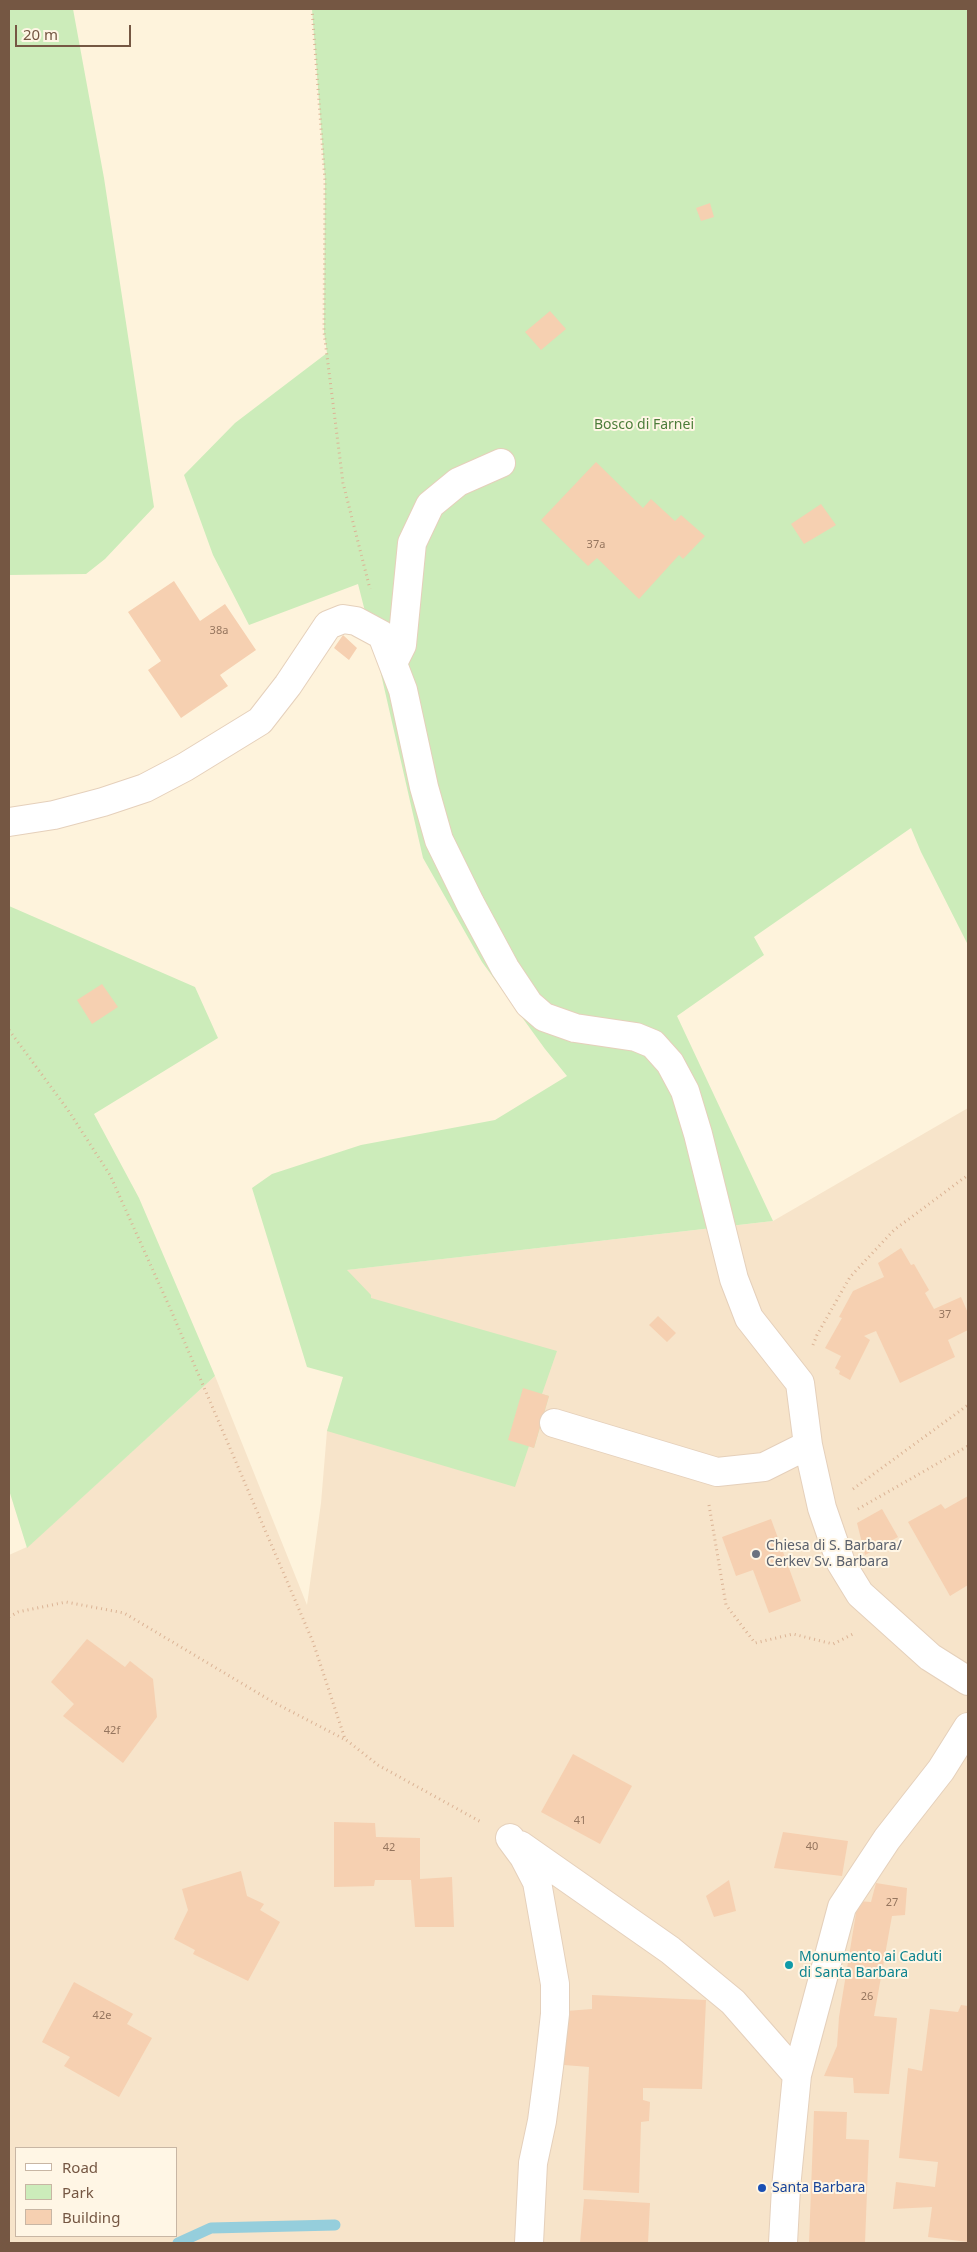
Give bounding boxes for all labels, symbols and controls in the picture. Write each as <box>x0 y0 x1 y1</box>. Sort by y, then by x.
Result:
scale bar <box>18 15 134 47</box>
text: 20 m <box>23 24 58 44</box>
park label: Bosco di Farnei <box>594 417 694 433</box>
house number: 37a <box>587 538 605 552</box>
house number: 38a <box>210 624 228 638</box>
house number: 37 <box>939 1308 951 1322</box>
place label: Chiesa di S. Barbara/ Cerkev Sv. Barbara <box>766 1538 902 1570</box>
marker: Chiesa di S. Barbara/ Cerkev Sv. Barbara <box>750 1548 762 1560</box>
house number: 42f <box>104 1724 120 1738</box>
house number: 41 <box>574 1814 586 1828</box>
house number: 40 <box>806 1840 818 1854</box>
house number: 42 <box>383 1841 395 1855</box>
house number: 27 <box>886 1896 898 1910</box>
place label: Monumento ai Caduti di Santa Barbara <box>799 1949 942 1981</box>
marker: Monumento ai Caduti di Santa Barbara <box>783 1959 795 1971</box>
house number: 26 <box>861 1990 873 2004</box>
house number: 42e <box>93 2009 111 2023</box>
legend <box>15 2147 178 2237</box>
text: Road <box>62 2157 98 2177</box>
place label: Santa Barbara <box>772 2180 865 2196</box>
text: Park <box>62 2182 94 2202</box>
marker: Santa Barbara <box>756 2182 768 2194</box>
text: Building <box>62 2207 120 2227</box>

